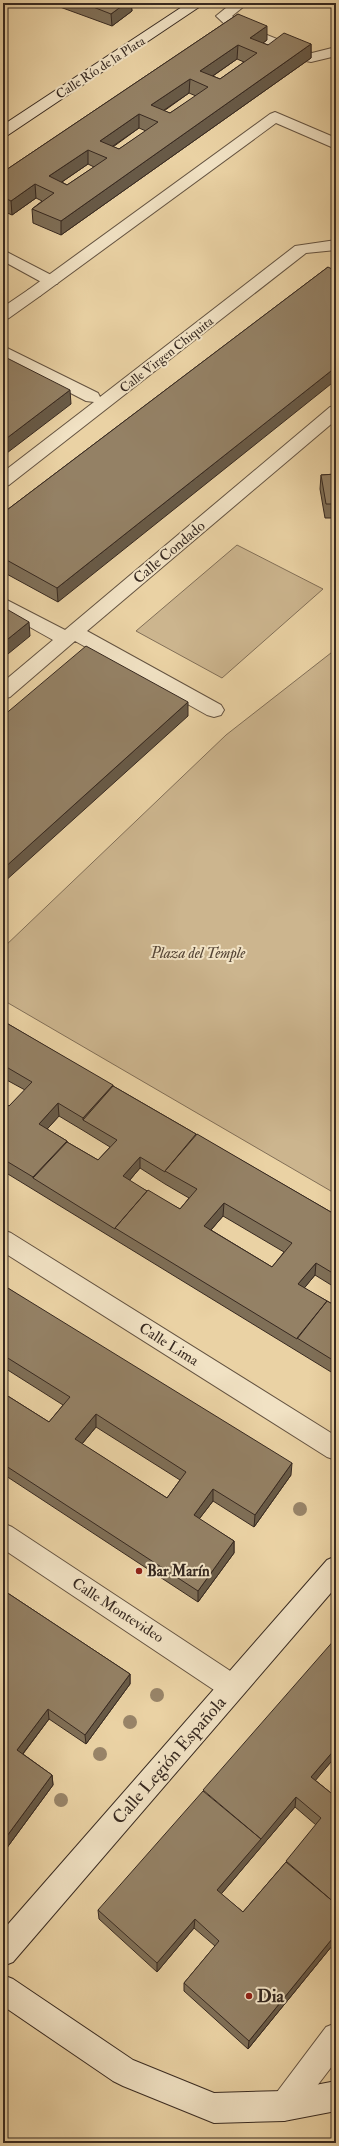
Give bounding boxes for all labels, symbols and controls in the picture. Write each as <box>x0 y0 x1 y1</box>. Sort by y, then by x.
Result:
street label: Calle Río de la Plata <box>53 33 149 103</box>
street label: Calle Virgen Chiquita <box>117 313 217 396</box>
street label: Calle Condado <box>129 517 209 588</box>
park label: Plaza del Temple <box>150 944 246 963</box>
street label: Calle Lima <box>135 1319 203 1371</box>
place label: Bar Marín <box>147 1562 210 1581</box>
marker: Bar Marín <box>134 1566 144 1576</box>
street label: Calle Montevideo <box>68 1574 167 1647</box>
street label: Calle Legión Española <box>107 1691 232 1829</box>
place label: Dia <box>257 1985 284 2008</box>
marker: Dia <box>244 1991 254 2001</box>

